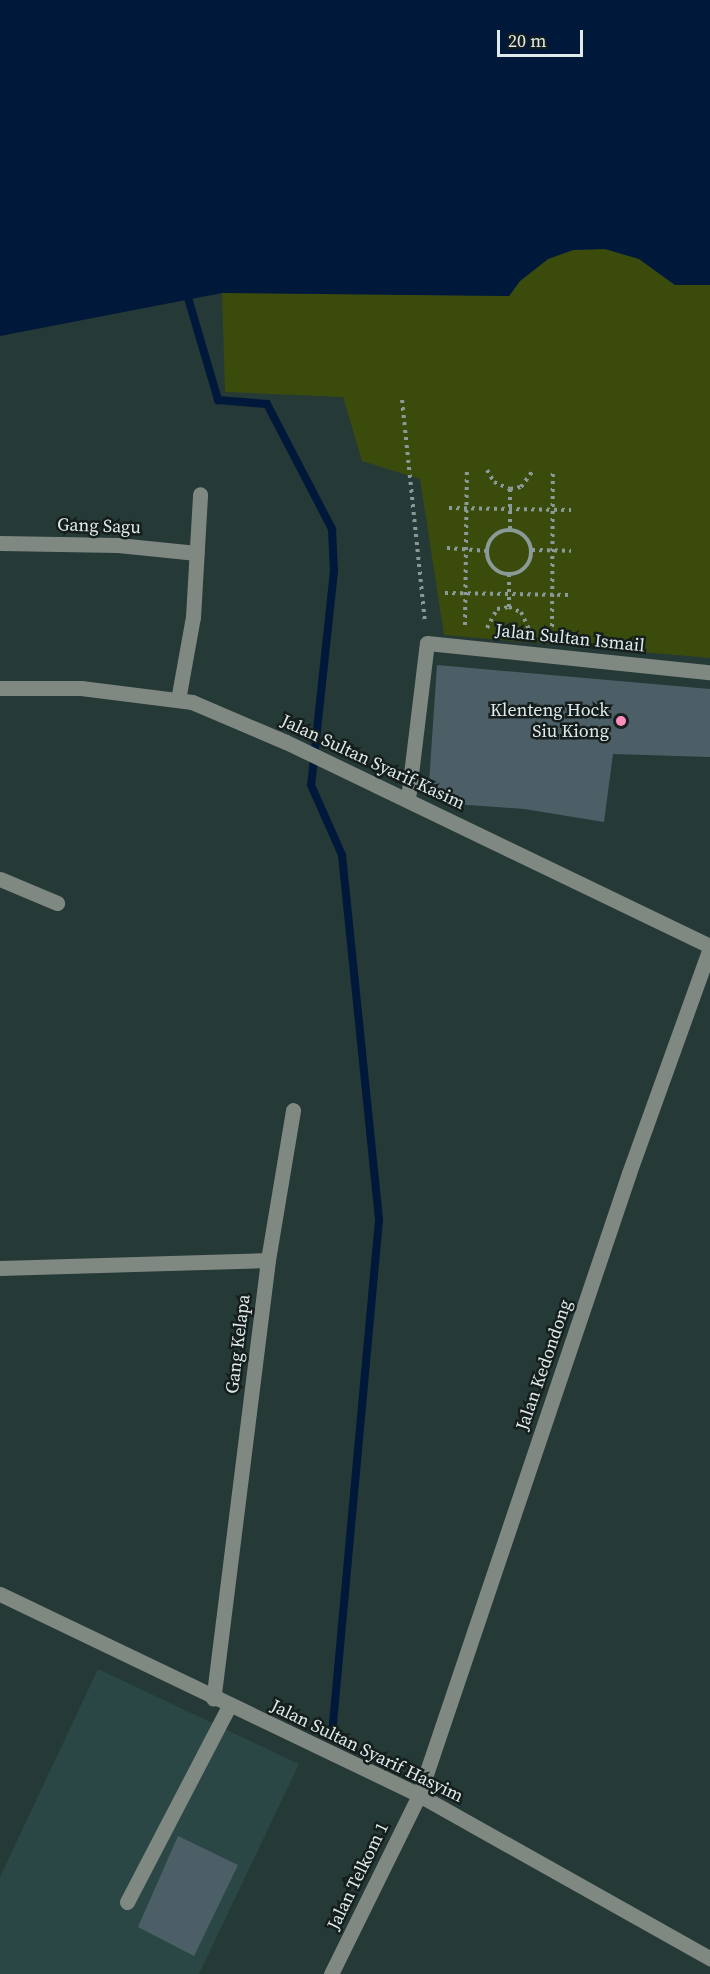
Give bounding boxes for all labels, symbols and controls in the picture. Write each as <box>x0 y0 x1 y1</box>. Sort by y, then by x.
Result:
scale bar <box>500 18 586 56</box>
text: 20 m <box>508 28 546 53</box>
street label: Gang Sagu <box>57 514 141 538</box>
street label: Jalan Sultan Ismail <box>494 619 646 657</box>
place label: Klenteng Hock Siu Kiong <box>490 700 609 742</box>
street label: Jalan Sultan Syarif Kasim <box>278 710 468 814</box>
marker: Klenteng Hock Siu Kiong <box>614 714 628 728</box>
street label: Gang Kelapa <box>221 1293 255 1395</box>
street label: Jalan Kedondong <box>511 1297 577 1433</box>
street label: Jalan Sultan Syarif Hasyim <box>267 1695 467 1807</box>
street label: Jalan Telkom 1 <box>323 1818 393 1934</box>

